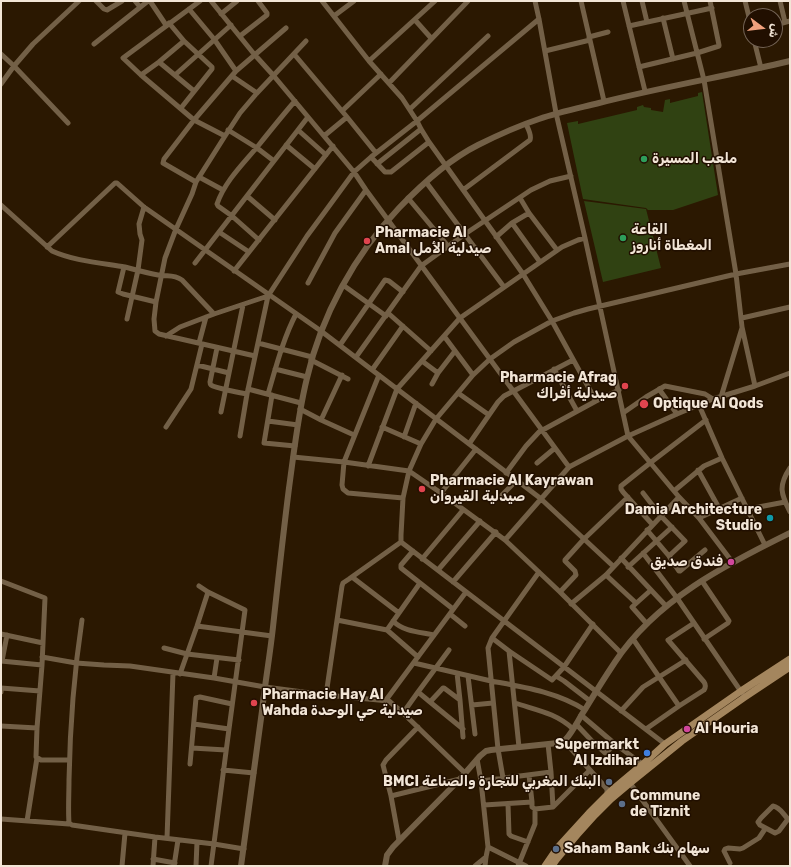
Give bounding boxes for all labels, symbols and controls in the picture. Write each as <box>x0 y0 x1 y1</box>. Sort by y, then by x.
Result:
north arrow <box>743 8 783 48</box>
text: ش <box>766 23 782 39</box>
place label: ملعب المسيرة <box>652 151 737 167</box>
marker: ملعب المسيرة <box>639 154 649 164</box>
place label: القاعة المغطاة أناروز <box>631 222 712 254</box>
place label: Pharmacie Al Amal صيدلية الأمل <box>375 225 491 258</box>
marker: القاعة المغطاة أناروز <box>618 233 628 243</box>
marker: Pharmacie Al Amal صيدلية الأمل <box>362 236 372 246</box>
place label: Pharmacie Afrag صيدلية أفراك <box>500 370 617 402</box>
marker: Pharmacie Afrag صيدلية أفراك <box>620 381 630 391</box>
place label: Optique Al Qods <box>653 396 764 412</box>
marker: Optique Al Qods <box>638 398 650 410</box>
place label: Pharmacie Al Kayrawan صيدلية القيروان <box>430 473 594 506</box>
marker: Pharmacie Al Kayrawan صيدلية القيروان <box>417 484 427 494</box>
place label: Damia Architecture Studio <box>625 502 762 534</box>
marker: Damia Architecture Studio <box>765 513 775 523</box>
place label: فندق صديق <box>650 554 723 570</box>
marker: فندق صديق <box>726 557 736 567</box>
place label: Pharmacie Hay Al Wahda صيدلية حي الوحدة <box>262 687 423 720</box>
marker: Pharmacie Hay Al Wahda صيدلية حي الوحدة <box>249 698 259 708</box>
place label: Al Houria <box>695 721 759 737</box>
marker: Al Houria <box>682 724 692 734</box>
place label: Supermarkt Al Izdihar <box>555 737 639 770</box>
marker: Supermarkt Al Izdihar <box>642 748 652 758</box>
place label: BMCI البنك المغربي للتجارة والصناعة <box>383 774 601 790</box>
marker: BMCI البنك المغربي للتجارة والصناعة <box>604 777 614 787</box>
place label: Commune de Tiznit <box>630 788 700 820</box>
marker: Commune de Tiznit <box>617 799 627 809</box>
place label: Saham Bank سهام بنك <box>564 841 710 857</box>
marker: Saham Bank سهام بنك <box>551 844 561 854</box>

